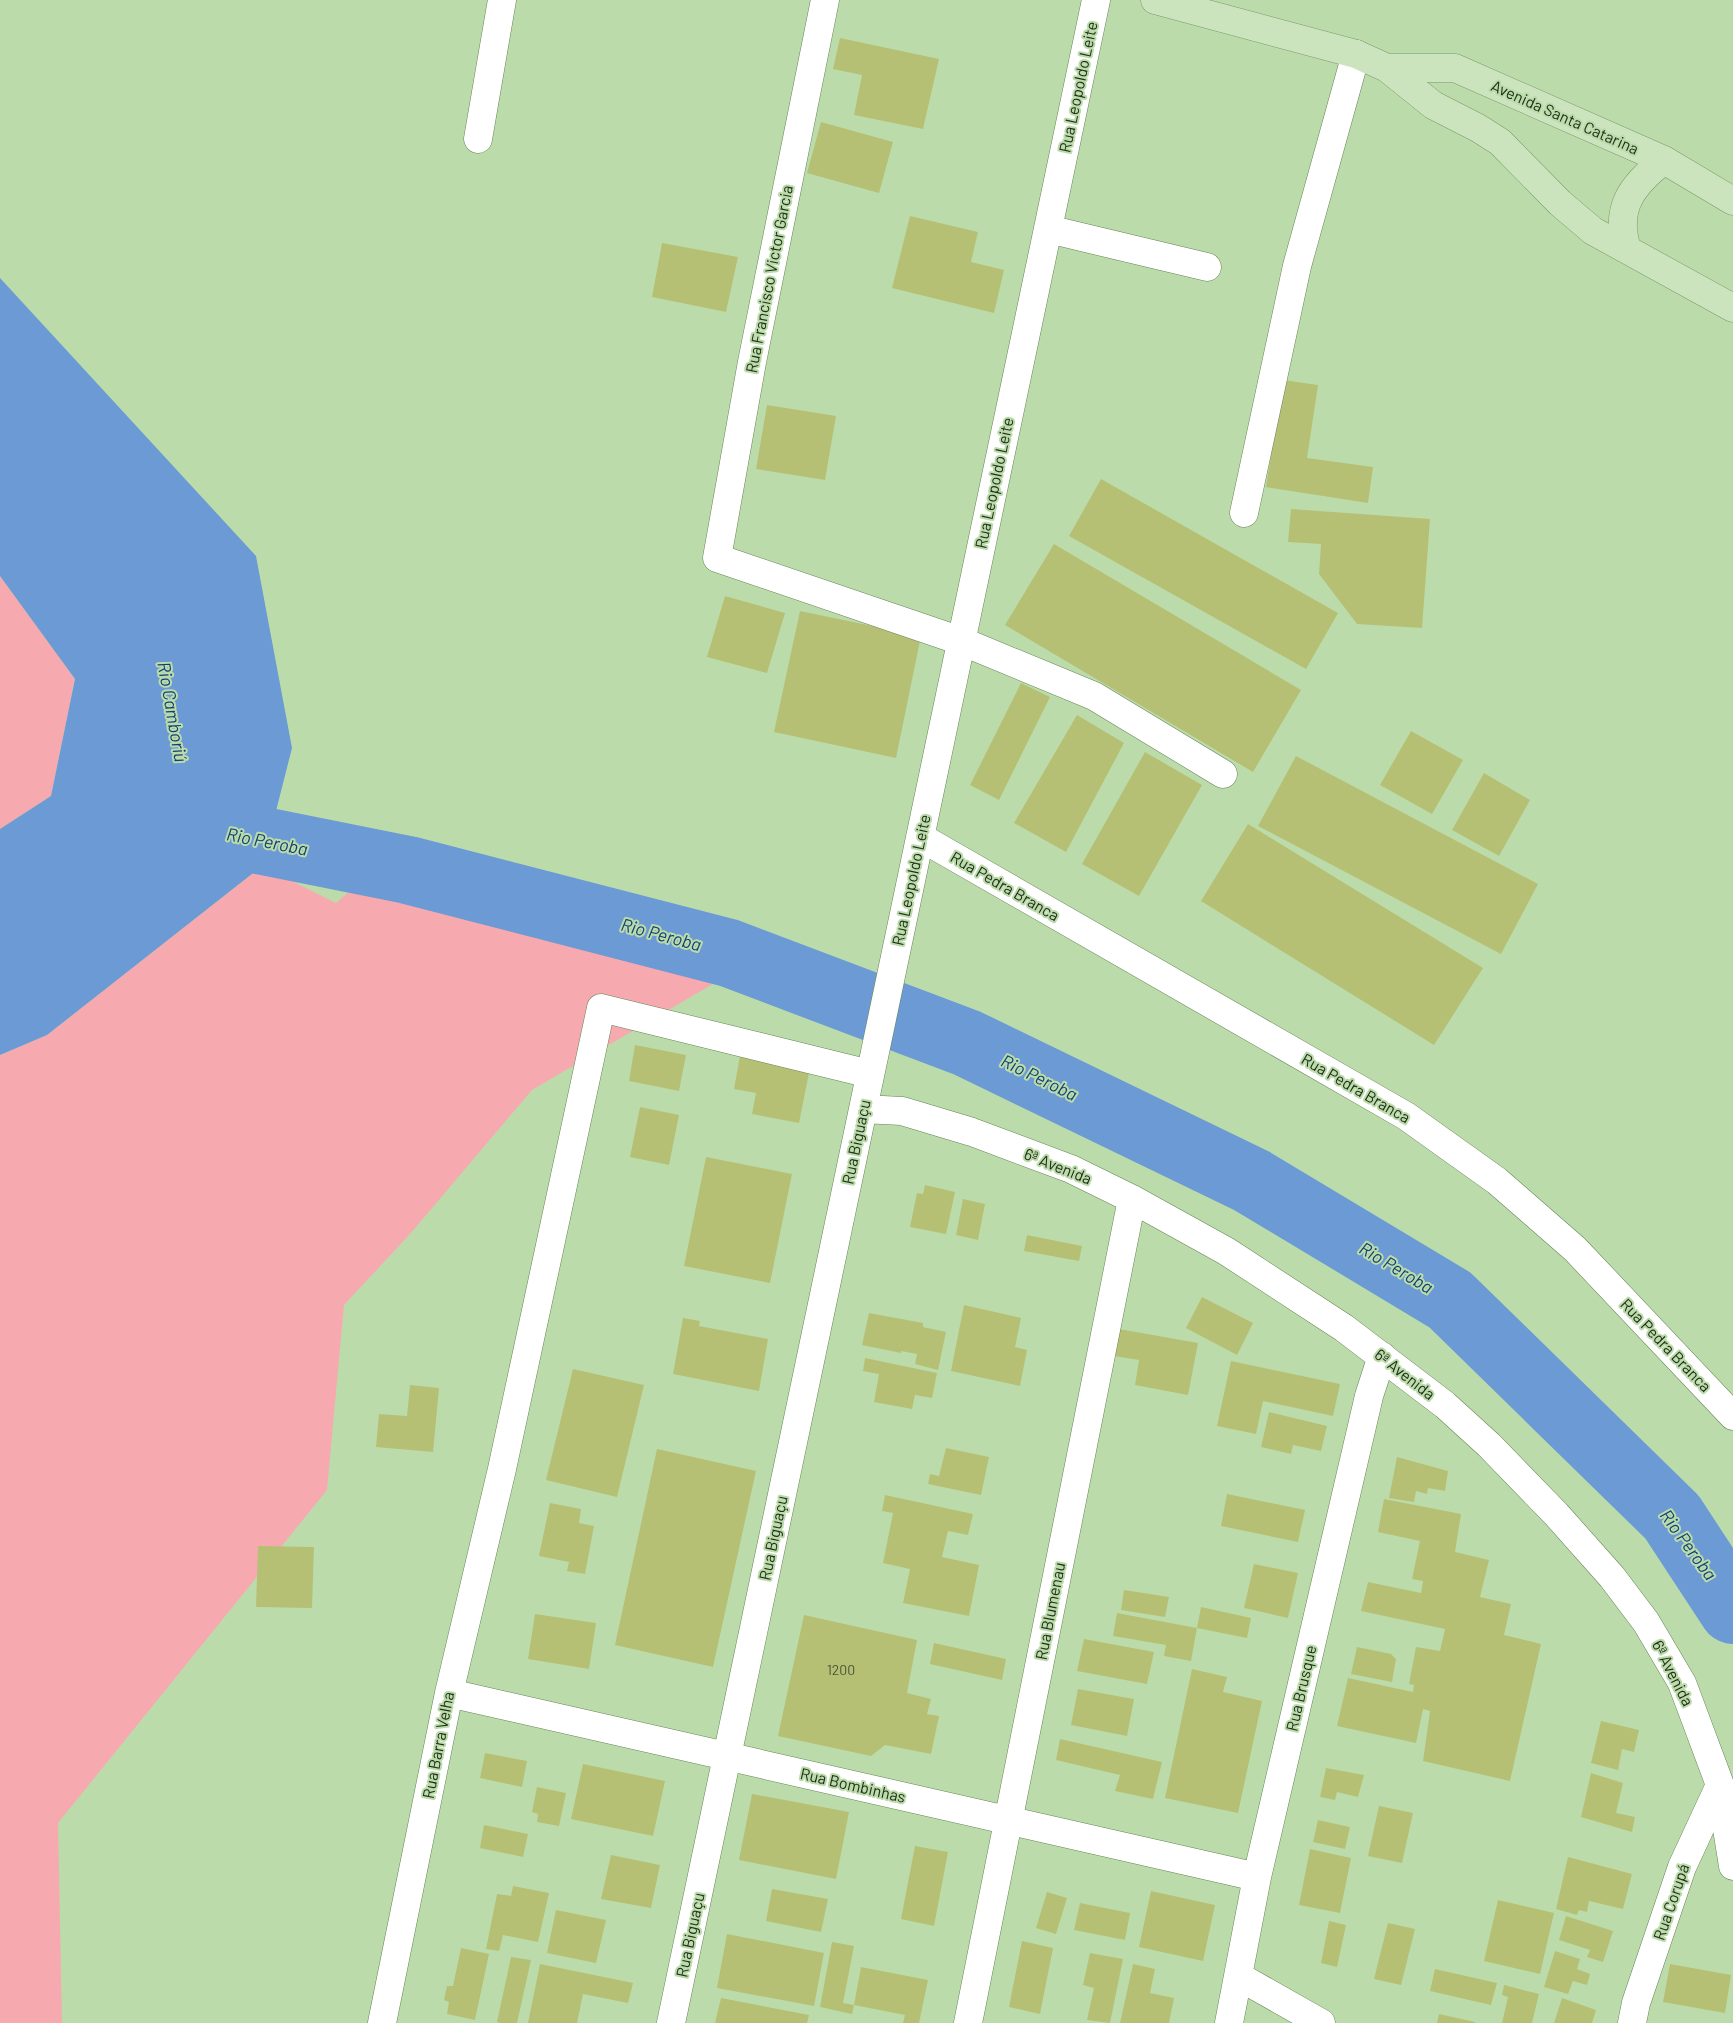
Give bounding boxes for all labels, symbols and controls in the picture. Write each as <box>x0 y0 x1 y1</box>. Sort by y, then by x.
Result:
street label: Rua Leopoldo Leite <box>1054 20 1101 154</box>
street label: Avenida Santa Catarina <box>1488 75 1642 158</box>
street label: Rua Francisco Victor Garcia <box>741 183 796 374</box>
street label: Rua Leopoldo Leite <box>970 416 1017 550</box>
water label: Rio Camboriú <box>153 660 193 764</box>
street label: Rua Leopoldo Leite <box>887 813 934 947</box>
water label: Rio Peroba <box>225 822 310 860</box>
street label: Rua Pedra Branca <box>948 847 1063 924</box>
water label: Rio Peroba <box>619 913 704 955</box>
water label: Rio Peroba <box>998 1049 1081 1105</box>
street label: Rua Pedra Branca <box>1299 1049 1414 1126</box>
street label: Rua Biguaçu <box>837 1098 874 1186</box>
street label: 6ª Avenida <box>1022 1143 1095 1188</box>
water label: Rio Peroba <box>1356 1237 1437 1298</box>
street label: Rua Pedra Branca <box>1617 1294 1716 1395</box>
street label: 6ª Avenida <box>1371 1344 1439 1403</box>
street label: Rua Biguaçu <box>754 1494 791 1582</box>
water label: Rio Peroba <box>1656 1505 1722 1584</box>
street label: Rua Blumenau <box>1031 1560 1068 1661</box>
street label: 6ª Avenida <box>1649 1637 1698 1709</box>
street label: Rua Brusque <box>1281 1643 1320 1733</box>
house number: 1200 <box>827 1661 855 1678</box>
street label: Rua Barra Velha <box>418 1690 457 1800</box>
street label: Rua Bombinhas <box>799 1763 908 1806</box>
street label: Rua Corupá <box>1649 1861 1692 1943</box>
street label: Rua Biguaçu <box>671 1891 708 1979</box>

